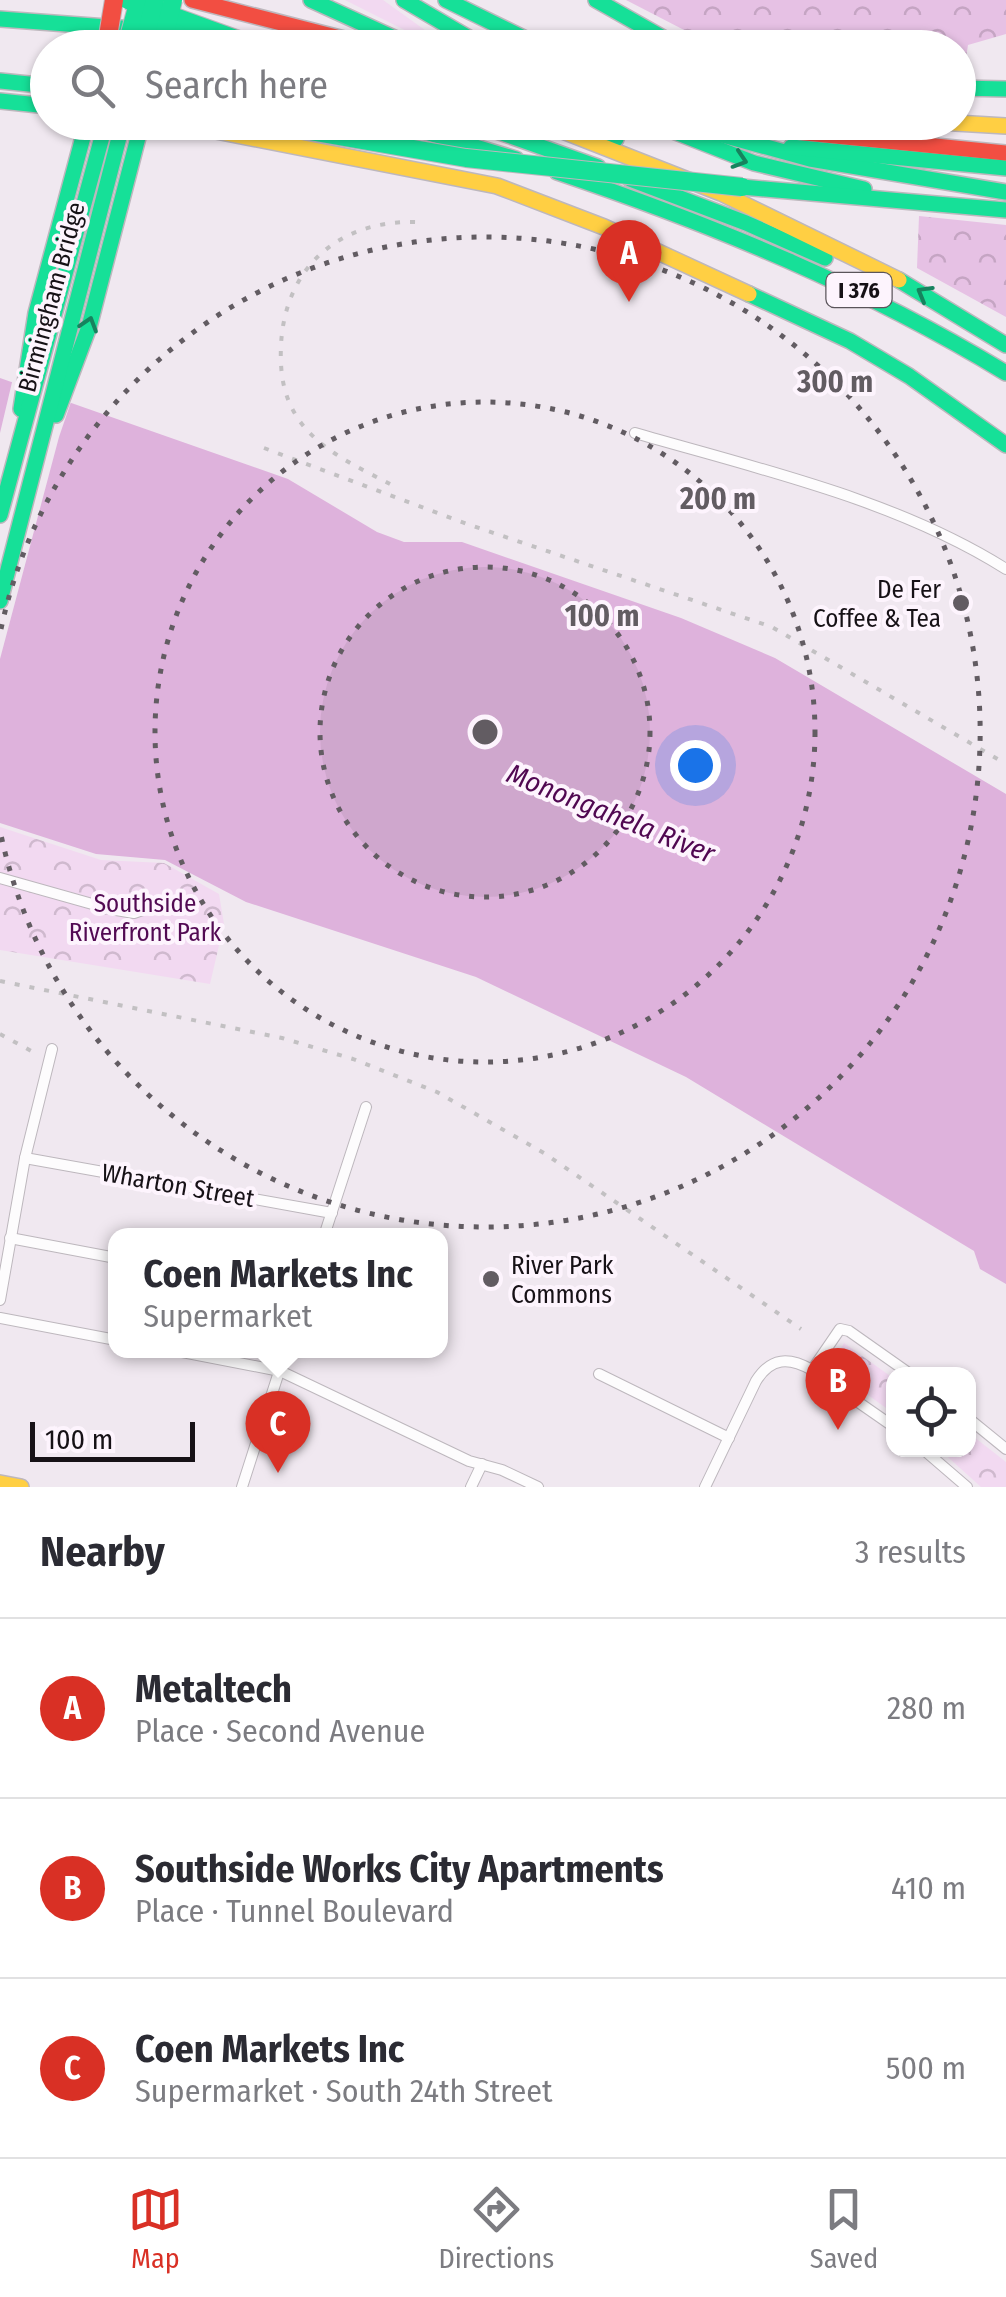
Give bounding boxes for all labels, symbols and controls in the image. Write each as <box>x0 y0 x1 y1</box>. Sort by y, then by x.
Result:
search box <box>30 30 976 140</box>
icon: search <box>65 58 120 113</box>
text: Search here <box>145 62 328 108</box>
one-way arrow <box>731 148 748 168</box>
street label: Birmingham Bridge <box>12 199 92 396</box>
pin: A <box>596 220 662 302</box>
road number: I 376 <box>826 273 892 307</box>
one-way arrow <box>917 286 935 305</box>
one-way arrow <box>78 317 98 334</box>
text: 300 m <box>796 364 873 400</box>
text: 200 m <box>679 481 756 517</box>
place label: De Fer Coffee & Tea <box>813 575 941 634</box>
marker: De Fer Coffee & Tea <box>950 592 972 614</box>
text: 100 m <box>565 598 639 634</box>
centre of rings <box>467 714 503 750</box>
your location <box>670 740 721 791</box>
water label: Monongahela River <box>502 757 721 871</box>
park label: Southside Riverfront Park <box>69 889 222 948</box>
street label: Wharton Street <box>99 1158 257 1214</box>
popup <box>108 1228 448 1358</box>
text: Coen Markets Inc <box>143 1251 413 1297</box>
place label: River Park Commons <box>511 1251 614 1310</box>
marker: River Park Commons <box>480 1268 502 1290</box>
text: Supermarket <box>143 1297 312 1335</box>
pin: B <box>806 1348 870 1430</box>
map controls <box>886 1367 976 1457</box>
button: locate <box>886 1367 976 1457</box>
pin: C <box>246 1390 310 1473</box>
scale bar <box>30 1417 195 1462</box>
text: 100 m <box>45 1423 113 1456</box>
text: Nearby <box>40 1527 165 1577</box>
text: 3 results <box>855 1533 966 1571</box>
text: Metaltech <box>135 1666 292 1712</box>
text: A <box>64 1689 81 1727</box>
text: 280 m <box>887 1689 966 1727</box>
text: Place · Second Avenue <box>135 1712 425 1750</box>
text: Southside Works City Apartments <box>135 1846 664 1892</box>
text: B <box>64 1869 81 1907</box>
text: 410 m <box>891 1869 966 1907</box>
text: Place · Tunnel Boulevard <box>135 1892 454 1930</box>
text: Coen Markets Inc <box>135 2026 404 2072</box>
text: C <box>64 2049 81 2087</box>
text: 500 m <box>886 2049 966 2087</box>
text: Supermarket · South 24th Street <box>135 2072 553 2110</box>
tab: Map <box>128 2182 183 2275</box>
tab: Directions <box>438 2182 554 2275</box>
tab: Saved <box>810 2182 878 2275</box>

